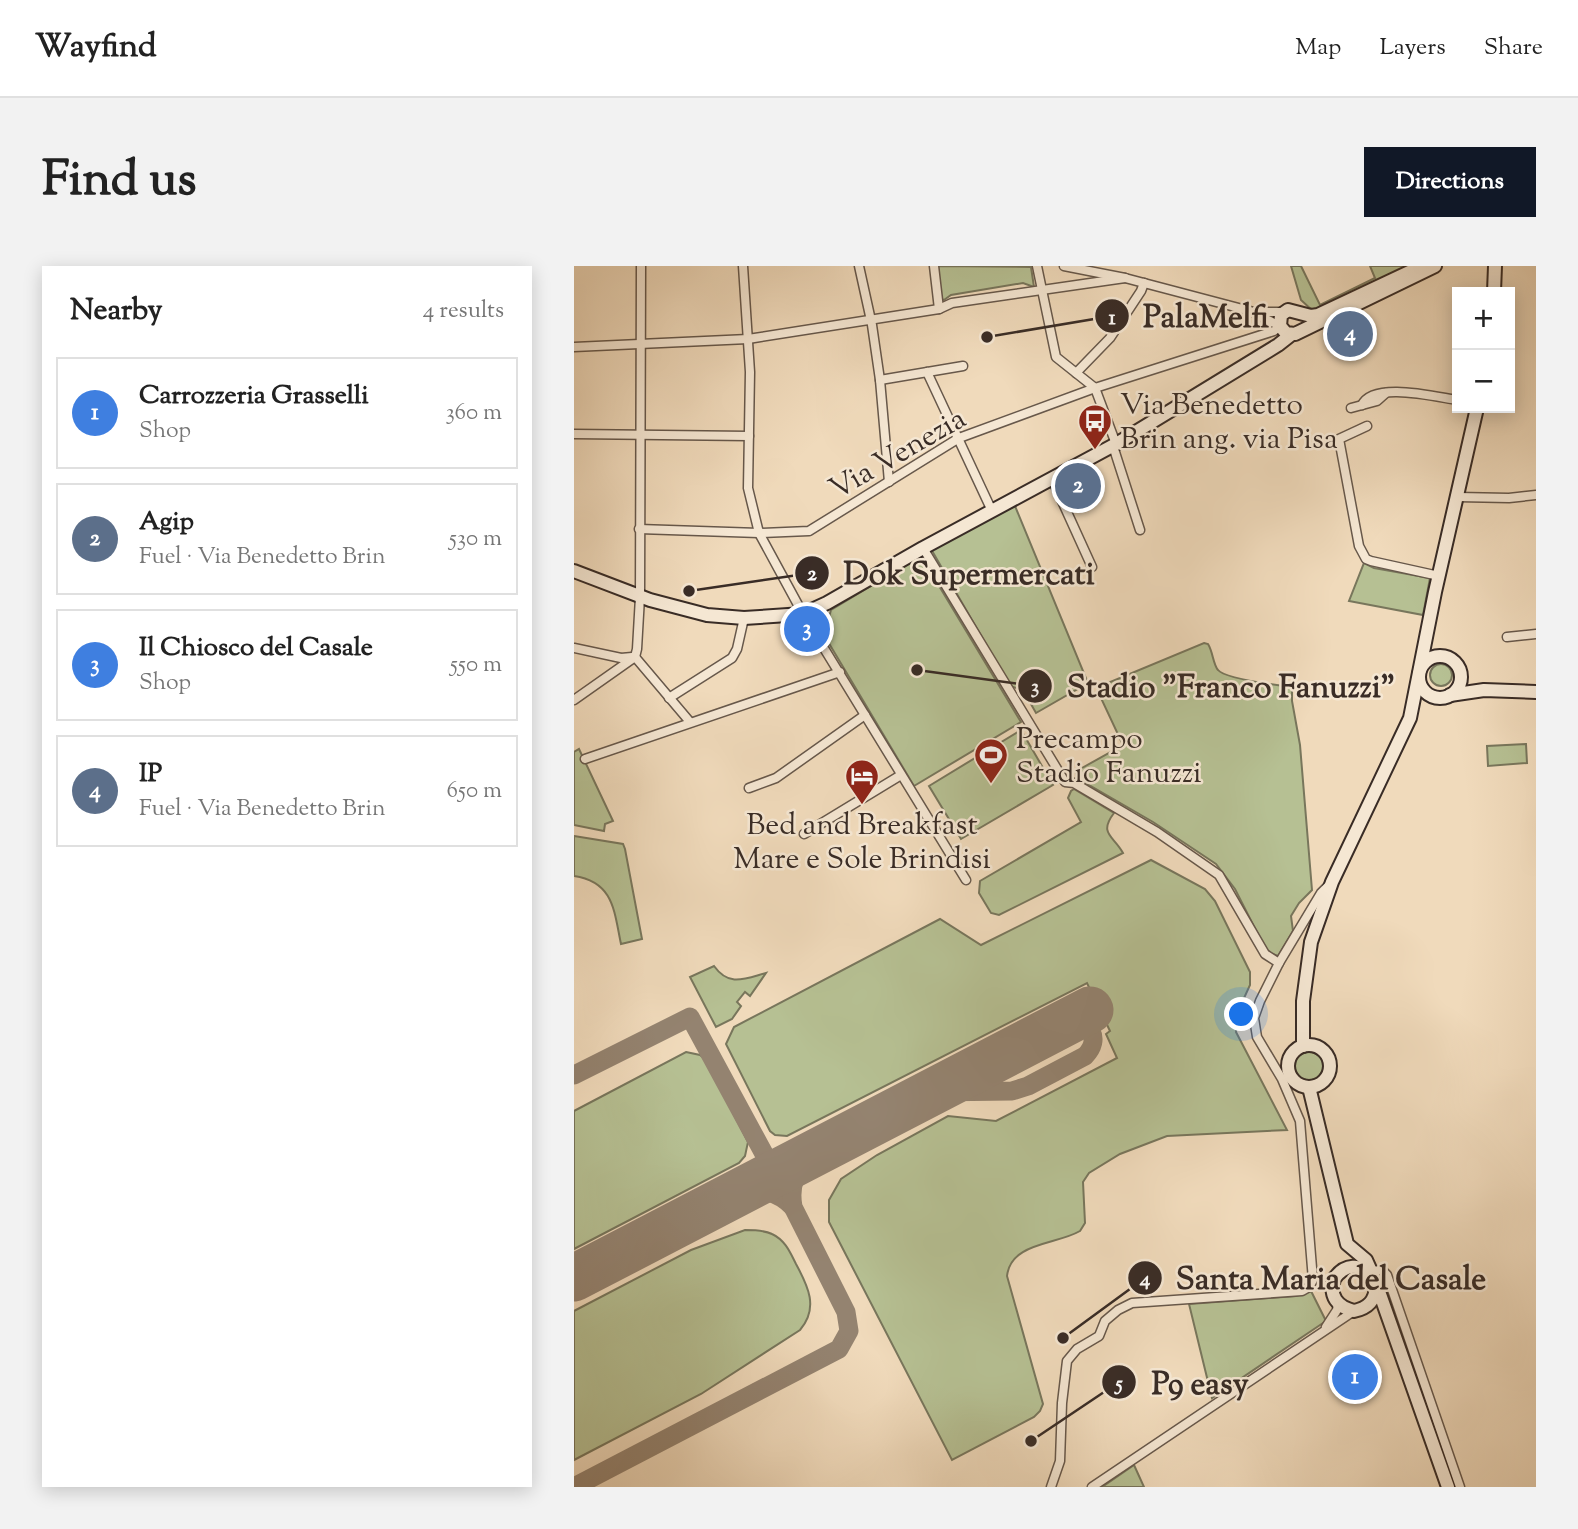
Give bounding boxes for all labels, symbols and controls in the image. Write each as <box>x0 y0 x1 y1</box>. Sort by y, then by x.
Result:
text: Wayfind <box>35 24 157 72</box>
text: Map <box>1295 31 1341 65</box>
text: Layers <box>1379 31 1446 65</box>
text: Share <box>1484 31 1543 65</box>
text: Find us <box>42 147 196 217</box>
button: Directions <box>1364 147 1536 217</box>
map controls <box>1452 287 1515 413</box>
button: + <box>1452 287 1515 350</box>
text: Nearby <box>70 290 162 333</box>
callout: PalaMelfi <box>1094 290 1283 343</box>
text: 4 results <box>423 295 504 328</box>
text: PalaMelfi <box>1143 296 1270 342</box>
text: 1 <box>1108 304 1116 334</box>
pin: 4 <box>1327 308 1373 360</box>
button: − <box>1452 350 1515 413</box>
text: Carrozzeria Grasselli <box>139 378 369 415</box>
place label: Via Benedetto Brin ang. via Pisa <box>1120 385 1338 462</box>
text: 1 <box>91 397 99 430</box>
text: 360 m <box>445 397 502 430</box>
street label: Via Venezia <box>822 399 975 512</box>
bus stop icon: Via Benedetto Brin ang. via Pisa <box>1076 402 1114 451</box>
text: Shop <box>139 415 191 448</box>
pin: 2 <box>1055 460 1101 512</box>
text: Agip <box>139 504 194 541</box>
text: 2 <box>90 523 100 556</box>
text: 530 m <box>449 523 502 556</box>
text: Fuel · Via Benedetto Brin <box>139 541 386 574</box>
callout: Dok Supermercati <box>795 546 1109 599</box>
text: Dok Supermercati <box>843 553 1095 599</box>
text: 2 <box>807 560 817 590</box>
pin: 3 <box>784 603 830 655</box>
text: Il Chiosco del Casale <box>139 630 373 667</box>
text: 3 <box>90 649 100 682</box>
text: 550 m <box>450 649 502 682</box>
callout: Stadio "Franco Fanuzzi" <box>1018 659 1409 712</box>
text: Stadio "Franco Fanuzzi" <box>1067 666 1395 712</box>
text: Shop <box>139 667 191 700</box>
text: 3 <box>1031 673 1039 703</box>
place label: Precampo Stadio Fanuzzi <box>1016 719 1202 796</box>
sports icon: Precampo Stadio Fanuzzi <box>972 736 1010 785</box>
text: IP <box>139 756 162 793</box>
hotel icon: Bed and Breakfast Mare e Sole Brindisi <box>843 757 881 806</box>
text: 4 <box>89 775 101 808</box>
text: 650 m <box>447 775 502 808</box>
text: Fuel · Via Benedetto Brin <box>139 793 386 826</box>
place label: Bed and Breakfast Mare e Sole Brindisi <box>733 805 991 882</box>
your location <box>1224 997 1258 1031</box>
callout: Santa Maria del Casale <box>1127 1251 1501 1304</box>
text: Santa Maria del Casale <box>1176 1258 1486 1304</box>
text: 4 <box>1139 1265 1151 1295</box>
pin: 1 <box>1332 1351 1378 1403</box>
callout: P9 easy <box>1102 1356 1262 1409</box>
text: P9 easy <box>1151 1363 1249 1409</box>
text: 5 <box>1113 1370 1123 1400</box>

